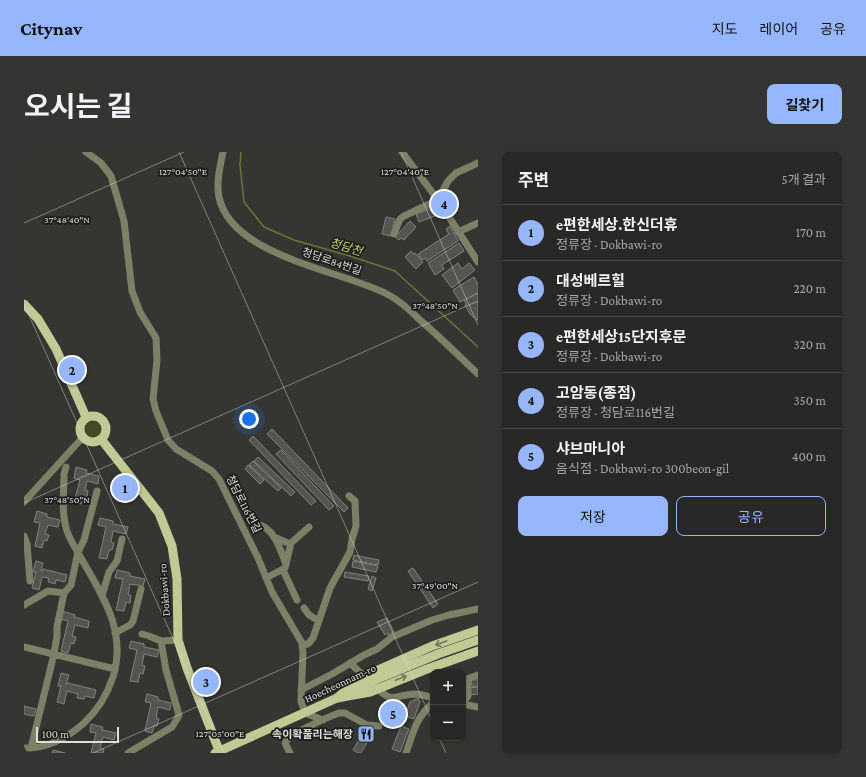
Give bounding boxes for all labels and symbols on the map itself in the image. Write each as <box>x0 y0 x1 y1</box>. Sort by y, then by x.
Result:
text: 127°04'50"E <box>159 166 208 177</box>
text: 127°04'40"E <box>381 166 430 177</box>
pin: 4 <box>431 189 457 219</box>
text: 37°48'40"N <box>44 214 90 225</box>
water label: 청담천 <box>328 235 366 259</box>
street label: 청담로84번길 <box>301 245 363 277</box>
text: 37°48'50"N <box>412 300 458 311</box>
pin: 2 <box>59 355 85 385</box>
your location <box>239 409 259 429</box>
pin: 1 <box>112 473 138 503</box>
street label: 청담로116번길 <box>224 473 264 535</box>
text: 37°48'50"N <box>44 494 90 505</box>
street label: Dokbawi-ro <box>156 563 172 617</box>
text: 37°49'00"N <box>412 580 459 591</box>
one-way arrow <box>435 639 447 647</box>
street label: Hoecheonnam-ro <box>303 661 378 705</box>
pin: 3 <box>193 667 219 697</box>
one-way arrow <box>394 674 406 682</box>
pin: 5 <box>380 699 406 729</box>
restaurant icon: 속이확풀리는해장 <box>356 724 376 744</box>
scale bar <box>36 725 119 744</box>
text: 127°05'00"E <box>195 728 245 739</box>
place label: 속이확풀리는해장 <box>272 728 353 740</box>

